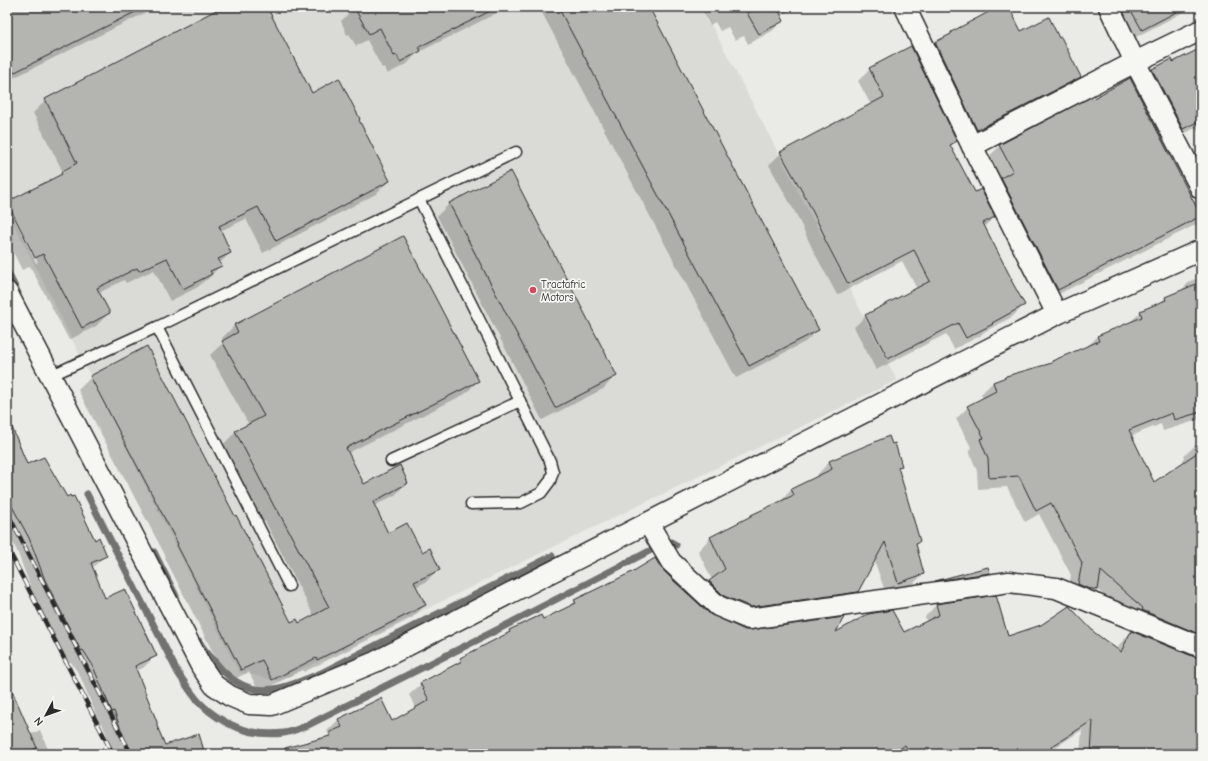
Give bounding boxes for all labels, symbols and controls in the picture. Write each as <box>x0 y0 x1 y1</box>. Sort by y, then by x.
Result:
place label: Tractafric Motors <box>541 278 586 304</box>
marker: Tractafric Motors <box>528 285 538 295</box>
north arrow <box>26 695 66 735</box>
text: N <box>32 714 46 728</box>

